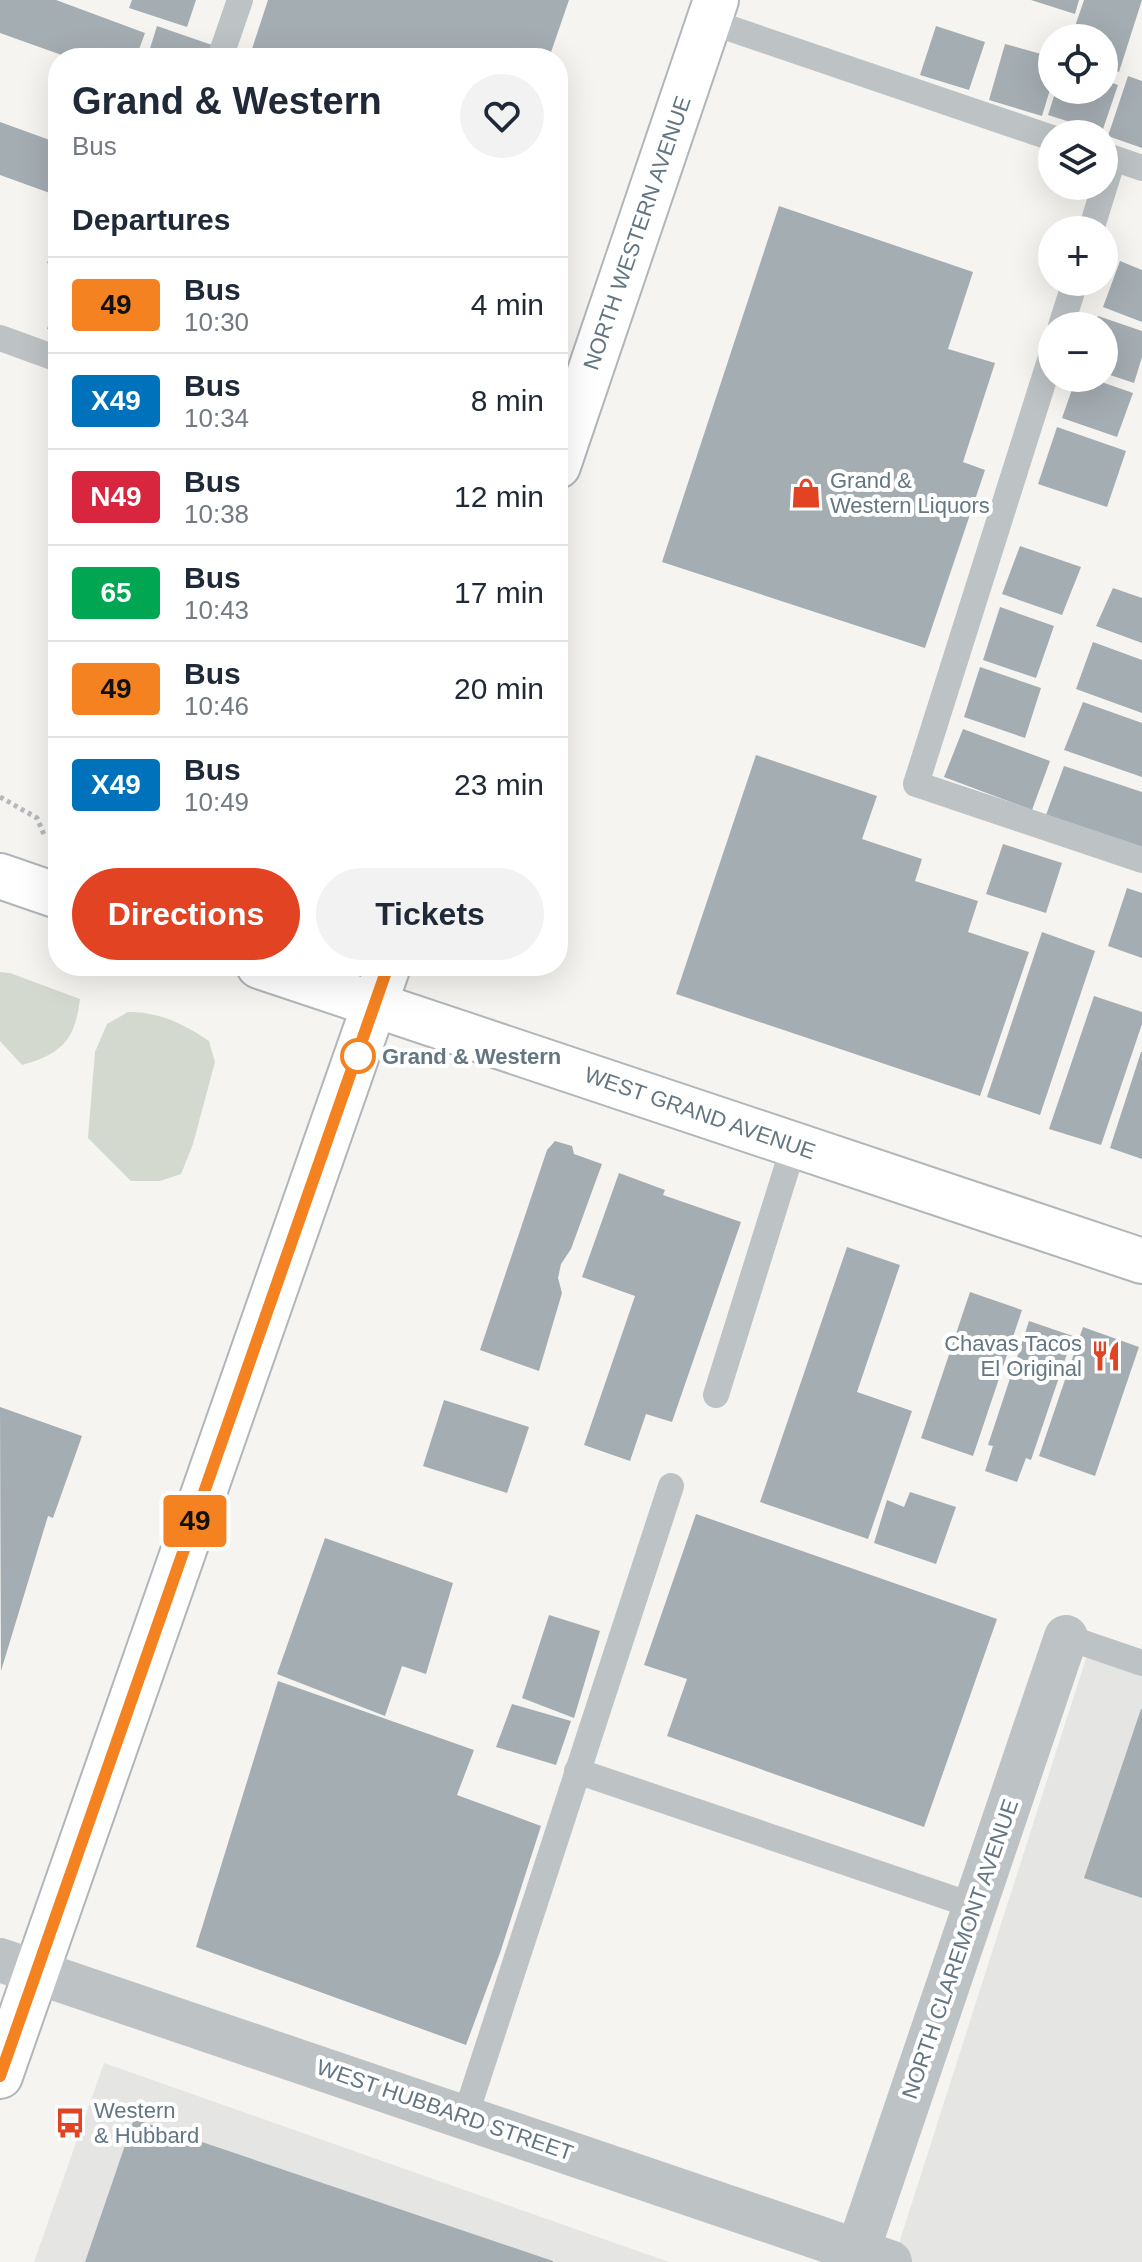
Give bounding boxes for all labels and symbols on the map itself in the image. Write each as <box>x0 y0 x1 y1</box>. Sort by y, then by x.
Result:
street label: NORTH WESTERN AVENUE <box>578 93 696 373</box>
place label: Grand & Western Liquors <box>830 468 990 518</box>
shop icon: Grand & Western Liquors <box>789 476 823 510</box>
marker: Grand & Western <box>341 1039 375 1073</box>
place label: Grand & Western <box>382 1044 561 1069</box>
street label: WEST GRAND AVENUE <box>581 1062 819 1164</box>
place label: Chavas Tacos El Original <box>944 1331 1082 1381</box>
restaurant icon: Chavas Tacos El Original <box>1089 1339 1123 1373</box>
line badge: 49 <box>159 1495 231 1547</box>
street label: NORTH CLAREMONT AVENUE <box>897 1796 1023 2102</box>
street label: WEST HUBBARD STREET <box>313 2054 577 2166</box>
place label: Western & Hubbard <box>94 2098 199 2148</box>
bus stop icon: Western & Hubbard <box>53 2106 87 2140</box>

